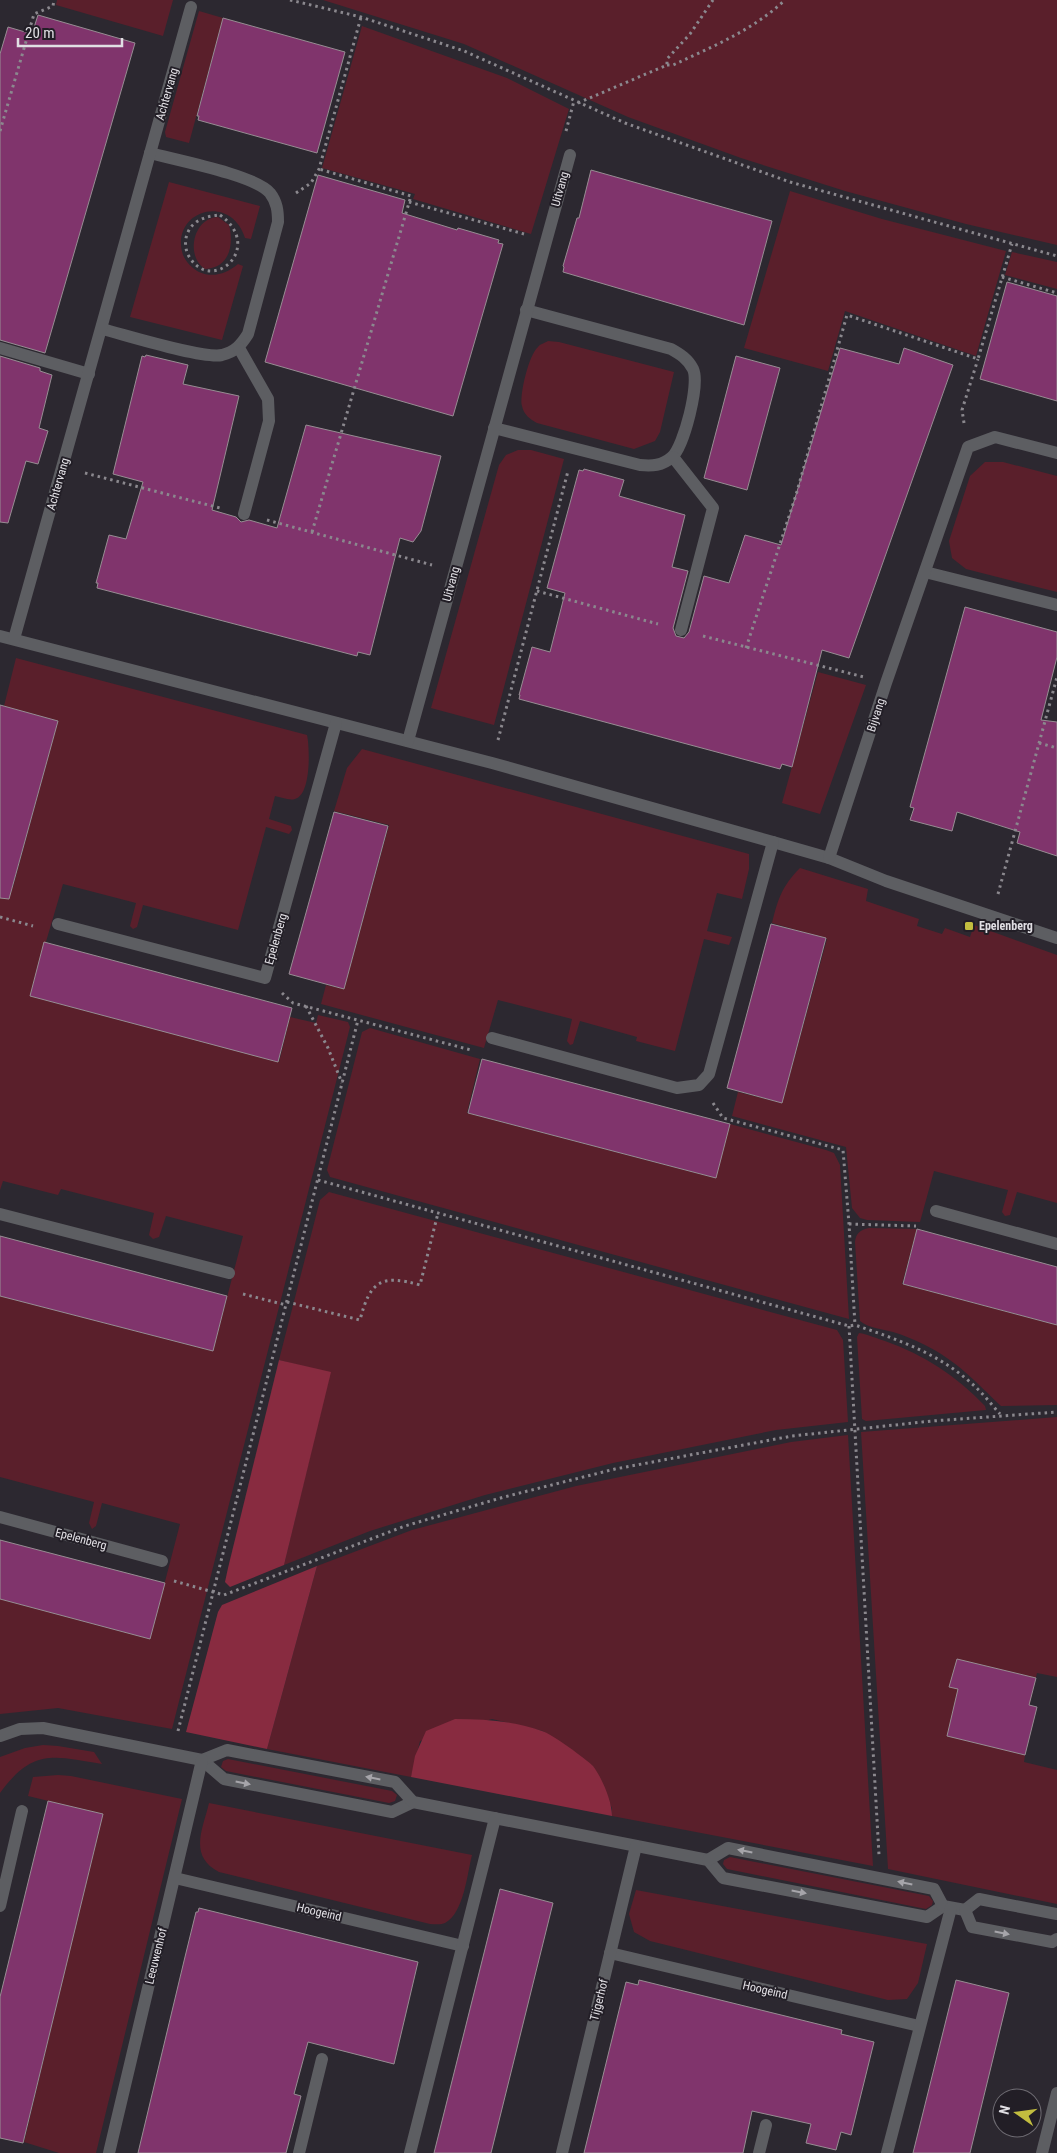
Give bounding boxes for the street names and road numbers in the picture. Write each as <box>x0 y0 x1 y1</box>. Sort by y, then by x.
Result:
street label: Achtervang <box>153 66 181 122</box>
street label: Uitvang <box>548 170 572 208</box>
street label: Achtervang <box>44 456 72 512</box>
street label: Uitvang <box>440 565 462 603</box>
street label: Bijvang <box>864 696 888 734</box>
street label: Epelenberg <box>262 912 290 966</box>
street label: Epelenberg <box>54 1525 108 1553</box>
street label: Hoogeind <box>295 1900 343 1924</box>
street label: Leeuwenhof <box>142 1926 170 1986</box>
street label: Tijgerhof <box>587 1977 611 2022</box>
street label: Hoogeind <box>741 1978 789 2002</box>

